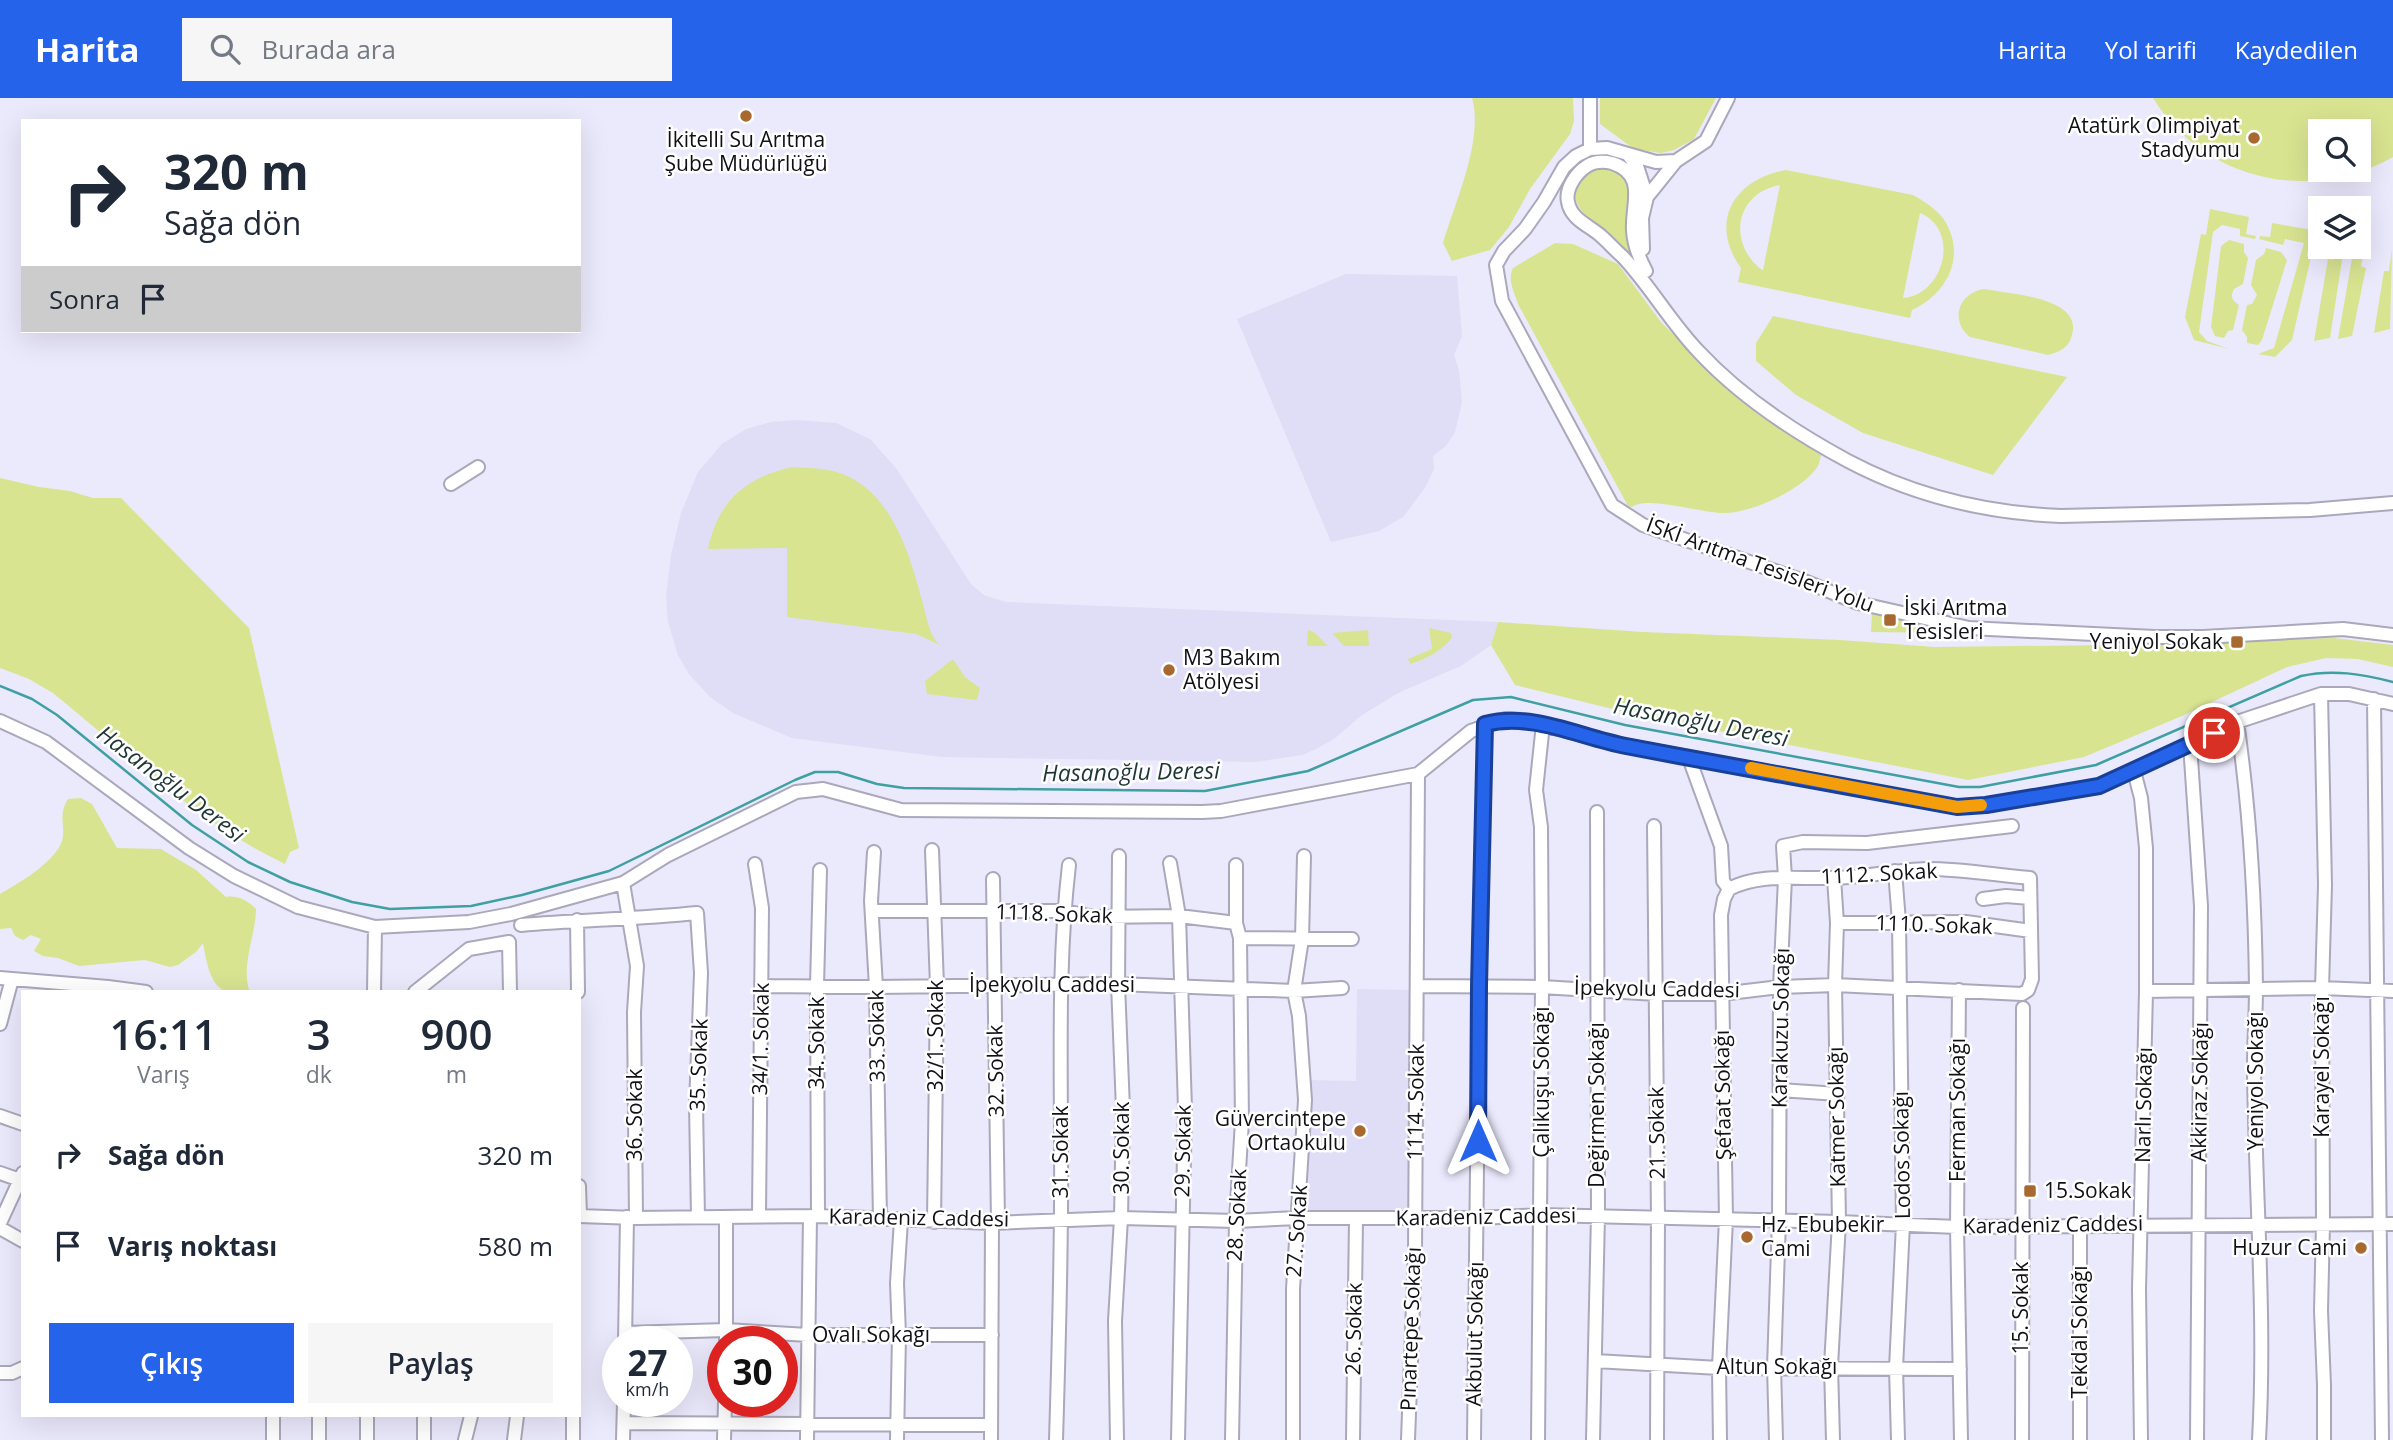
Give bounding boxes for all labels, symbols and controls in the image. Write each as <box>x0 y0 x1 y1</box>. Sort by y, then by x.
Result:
search box <box>182 18 672 81</box>
text: Harita <box>35 27 140 72</box>
icon: search <box>206 30 244 68</box>
text: Burada ara <box>262 31 396 67</box>
text: Harita <box>1998 33 2067 66</box>
text: Yol tarifi <box>2105 33 2197 66</box>
text: Kaydedilen <box>2235 33 2358 66</box>
marker: İkitelli Su Arıtma Şube Müdürlüğü <box>738 108 754 124</box>
place label: Atatürk Olimpiyat Stadyumu <box>2068 111 2240 163</box>
map controls <box>2308 119 2371 259</box>
button: search <box>2308 119 2371 182</box>
place label: İkitelli Su Arıtma Şube Müdürlüğü <box>664 125 828 177</box>
marker: Atatürk Olimpiyat Stadyumu <box>2246 130 2262 146</box>
text: 320 m <box>164 138 309 204</box>
icon: right <box>49 147 140 238</box>
button: layers <box>2308 196 2371 259</box>
text: Sağa dön <box>164 201 301 244</box>
icon: arrive <box>134 280 172 318</box>
text: Sonra <box>49 281 120 317</box>
street label: İSKİ Arıtma Tesisleri Yolu <box>1643 510 1878 618</box>
place label: İski Arıtma Tesisleri <box>1904 593 2007 645</box>
marker: İski Arıtma Tesisleri <box>1882 612 1898 628</box>
place label: Yeniyol Sokak <box>2089 627 2223 655</box>
marker: Yeniyol Sokak <box>2229 634 2245 650</box>
place label: M3 Bakım Atölyesi <box>1183 643 1280 695</box>
marker: M3 Bakım Atölyesi <box>1161 662 1177 678</box>
water label: Hasanoğlu Deresi <box>1611 688 1793 754</box>
pin <box>2184 703 2244 763</box>
icon: arrive <box>2195 714 2233 752</box>
water label: Hasanoğlu Deresi <box>91 717 253 850</box>
water label: Hasanoğlu Deresi <box>1042 753 1221 789</box>
street label: 1112. Sokak <box>1820 856 1938 890</box>
street label: 1118. Sokak <box>995 897 1113 929</box>
street label: 1110. Sokak <box>1875 908 1993 940</box>
street label: Karakuzu Sokağı <box>1765 948 1795 1108</box>
street label: İpekyolu Caddesi <box>969 970 1135 998</box>
street label: İpekyolu Caddesi <box>1574 973 1740 1003</box>
street label: 32/1. Sokak <box>921 980 949 1092</box>
street label: 34/1. Sokak <box>745 982 775 1096</box>
street label: 33. Sokak <box>861 989 891 1083</box>
street label: Karayel Sokağı <box>2307 996 2335 1138</box>
street label: 34. Sokak <box>802 997 830 1089</box>
text: 16:11 <box>110 1005 217 1062</box>
text: 3 <box>307 1005 331 1062</box>
text: 900 <box>420 1005 492 1062</box>
street label: Çalıkuşu Sokağı <box>1527 1006 1555 1158</box>
street label: Yeniyol Sokağı <box>2241 1011 2269 1151</box>
street label: 35. Sokak <box>682 1018 714 1112</box>
street label: Değirmen Sokağı <box>1582 1022 1610 1188</box>
street label: Akkiraz Sokağı <box>2184 1022 2214 1162</box>
street label: 32. Sokak <box>980 1024 1010 1118</box>
street label: Şefaat Sokağı <box>1707 1030 1737 1160</box>
street label: Ferman Sokağı <box>1943 1038 1971 1182</box>
street label: 1114. Sokak <box>1400 1043 1430 1161</box>
street label: Katmer Sokağı <box>1821 1046 1851 1188</box>
street label: Narlı Sokağı <box>2128 1047 2158 1163</box>
text: Varış <box>137 1058 190 1090</box>
text: dk <box>306 1058 332 1090</box>
text: m <box>446 1058 467 1090</box>
street label: 36. Sokak <box>620 1069 648 1161</box>
street label: 21. Sokak <box>1641 1086 1671 1180</box>
street label: Lodos Sokağı <box>1886 1091 1916 1219</box>
street label: 30. Sokak <box>1107 1102 1135 1194</box>
street label: 29. Sokak <box>1167 1104 1197 1198</box>
place label: Güvercintepe Ortaokulu <box>1215 1104 1346 1156</box>
position arrow <box>1441 1104 1515 1178</box>
street label: 31. Sokak <box>1046 1106 1074 1198</box>
marker: Güvercintepe Ortaokulu <box>1352 1123 1368 1139</box>
icon: right <box>49 1136 87 1174</box>
text: Sağa dön <box>108 1137 225 1173</box>
text: 320 m <box>478 1137 553 1173</box>
street label: 28. Sokak <box>1220 1168 1252 1262</box>
place label: 15.Sokak <box>2044 1176 2131 1204</box>
marker: 15.Sokak <box>2022 1183 2038 1199</box>
street label: 27. Sokak <box>1279 1184 1313 1278</box>
street label: Karadeniz Caddesi <box>1395 1200 1577 1232</box>
street label: Karadeniz Caddesi <box>828 1201 1010 1233</box>
street label: Karadeniz Caddesi <box>1962 1208 2144 1240</box>
place label: Hz. Ebubekir Cami <box>1761 1210 1885 1262</box>
icon: arrive <box>49 1227 87 1265</box>
text: Varış noktası <box>108 1228 277 1264</box>
text: 580 m <box>478 1228 553 1264</box>
marker: Hz. Ebubekir Cami <box>1739 1229 1755 1245</box>
place label: Huzur Cami <box>2232 1233 2347 1261</box>
marker: Huzur Cami <box>2353 1240 2369 1256</box>
street label: Pınartepe Sokağı <box>1393 1247 1427 1411</box>
street label: Akbulut Sokağı <box>1459 1261 1489 1407</box>
street label: 15. Sokak <box>2006 1262 2034 1354</box>
street label: Tekdal Sokağı <box>2065 1265 2093 1399</box>
street label: 26. Sokak <box>1338 1282 1368 1376</box>
street label: Ovalı Sokağı <box>812 1320 930 1348</box>
button: Çıkış <box>49 1323 294 1403</box>
button: Paylaş <box>308 1323 553 1403</box>
speed limit sign: 30 <box>707 1326 798 1417</box>
text: 27 <box>627 1339 668 1386</box>
street label: Altun Sokağı <box>1717 1352 1837 1380</box>
text: km/h <box>626 1377 669 1401</box>

